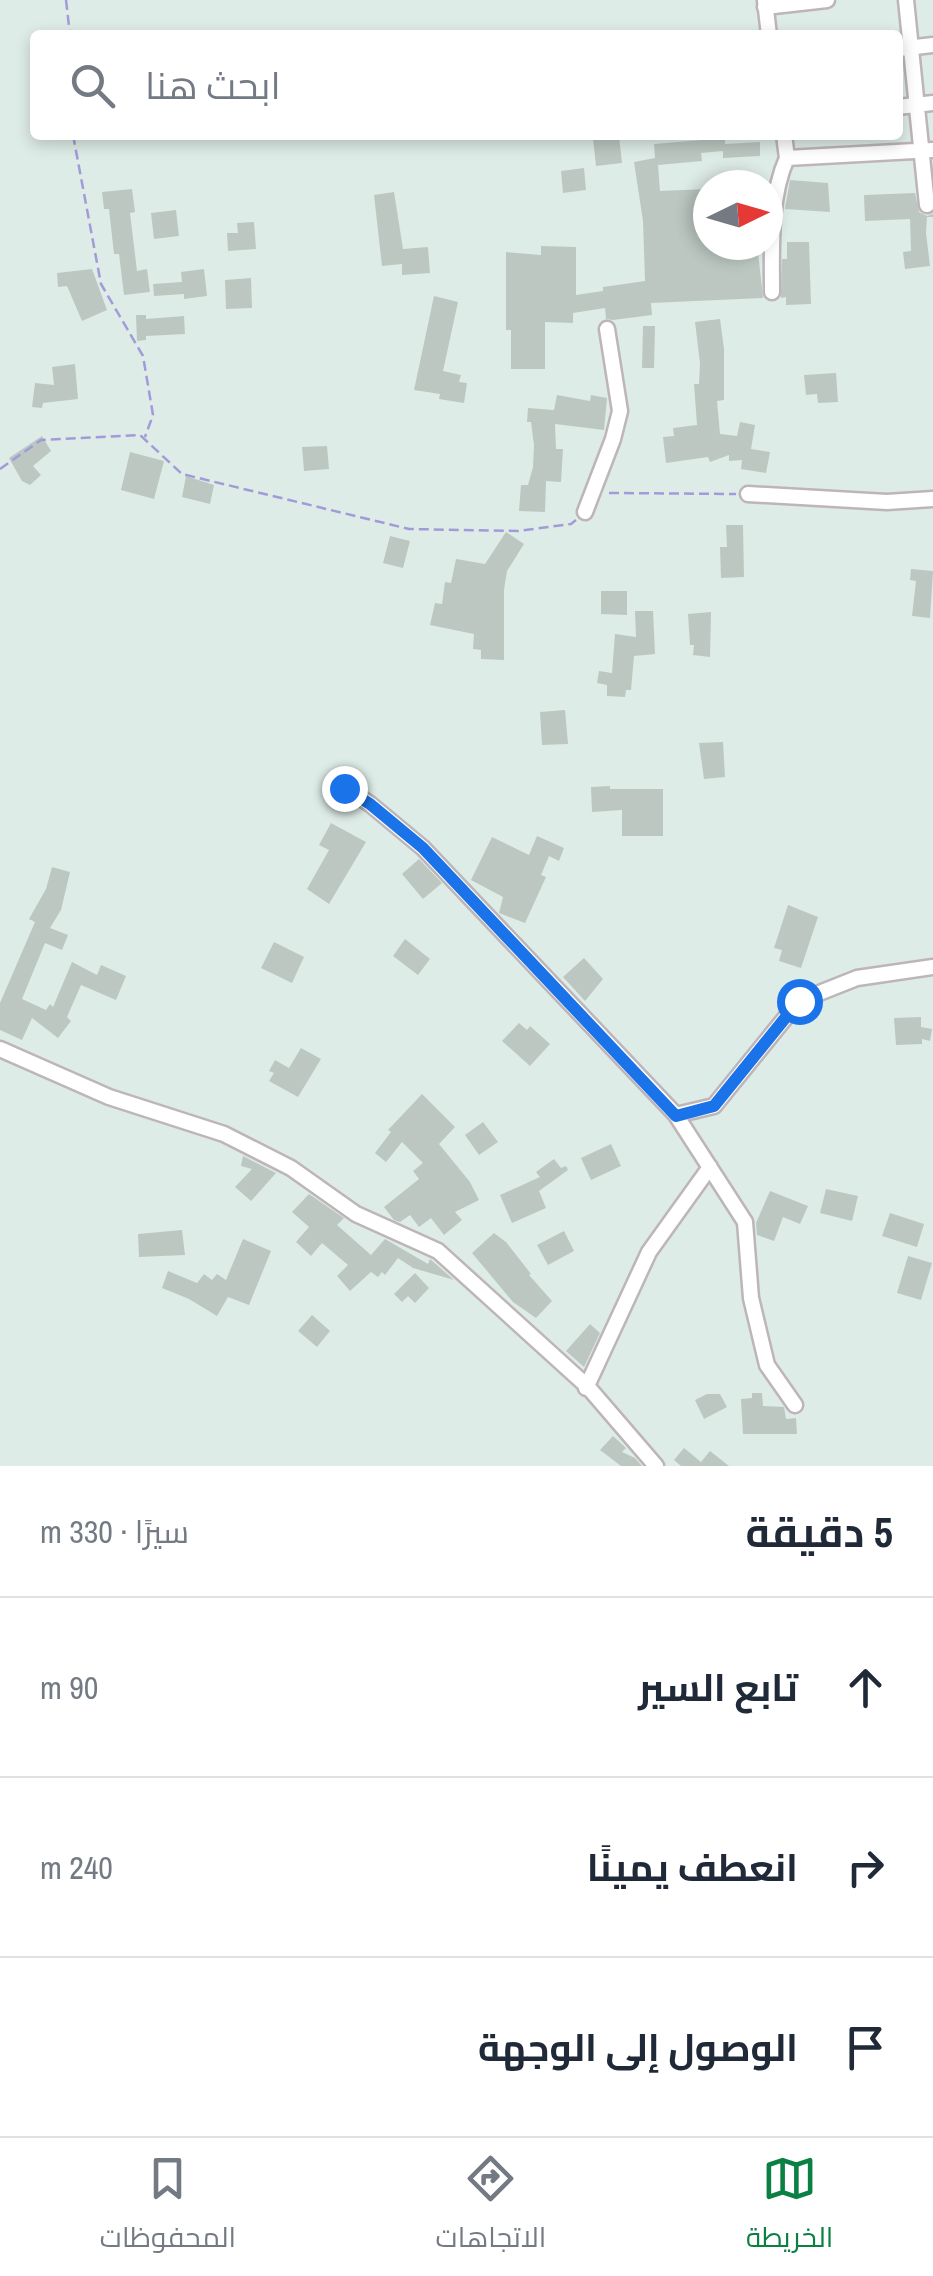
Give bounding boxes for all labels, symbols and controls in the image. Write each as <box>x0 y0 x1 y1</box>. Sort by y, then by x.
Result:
search box <box>30 30 903 140</box>
icon: search <box>65 58 120 113</box>
text: ابحث هنا <box>145 60 281 111</box>
north arrow <box>693 170 783 260</box>
route end <box>322 766 368 812</box>
route start <box>777 979 823 1025</box>
text: 5 دقيقة <box>746 1504 893 1560</box>
text: سيرًا · 330 m <box>40 1510 189 1553</box>
icon: ahead <box>838 1660 893 1715</box>
text: تابع السير <box>638 1662 798 1713</box>
text: 90 m <box>40 1666 98 1709</box>
icon: right <box>838 1840 893 1895</box>
text: انعطف يمينًا <box>587 1842 798 1893</box>
text: 240 m <box>40 1846 113 1889</box>
icon: arrive <box>838 2020 893 2075</box>
text: الوصول إلى الوجهة <box>478 2022 798 2073</box>
tab: المحفوظات <box>100 2151 236 2263</box>
tab: الاتجاهات <box>436 2151 546 2263</box>
tab: الخريطة <box>746 2151 833 2263</box>

